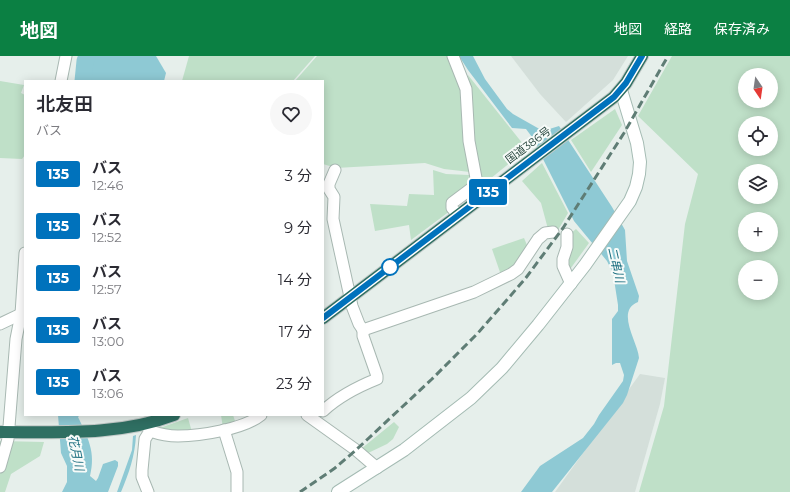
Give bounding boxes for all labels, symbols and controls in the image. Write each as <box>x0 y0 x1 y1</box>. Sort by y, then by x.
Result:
text: 地図 <box>20 19 58 42</box>
text: 地図 <box>614 20 642 38</box>
text: 経路 <box>664 20 692 38</box>
text: 保存済み <box>714 20 770 38</box>
north arrow <box>738 68 778 108</box>
map controls <box>738 68 778 300</box>
text: 北友田 <box>36 93 93 116</box>
button: heart <box>270 93 312 135</box>
button: locate <box>738 116 778 156</box>
text: バス <box>36 122 62 138</box>
street label: 国道386号 <box>503 123 553 167</box>
text: バス <box>92 158 122 177</box>
button: layers <box>738 164 778 204</box>
text: 135 <box>47 165 69 183</box>
text: 3 分 <box>285 166 312 185</box>
text: 12:46 <box>92 177 123 193</box>
line badge: 135 <box>465 179 511 205</box>
text: 135 <box>477 183 499 201</box>
text: バス <box>92 210 122 229</box>
button: + <box>738 212 778 252</box>
text: 135 <box>47 217 69 235</box>
text: 9 分 <box>284 218 312 237</box>
text: 12:52 <box>92 229 122 245</box>
water label: 二串川 <box>605 246 628 286</box>
unlabelled marker <box>381 258 399 276</box>
button: − <box>738 260 778 300</box>
text: バス <box>92 262 122 281</box>
text: 135 <box>47 269 69 287</box>
text: 14 分 <box>278 270 312 289</box>
text: 12:57 <box>92 281 122 297</box>
text: バス <box>92 314 122 333</box>
text: 135 <box>47 321 69 339</box>
text: 17 分 <box>279 322 312 341</box>
text: 13:00 <box>92 333 124 349</box>
text: バス <box>92 366 122 385</box>
text: 135 <box>47 373 69 391</box>
text: 23 分 <box>276 374 312 393</box>
text: 13:06 <box>92 385 123 401</box>
water label: 花月川 <box>65 434 88 474</box>

